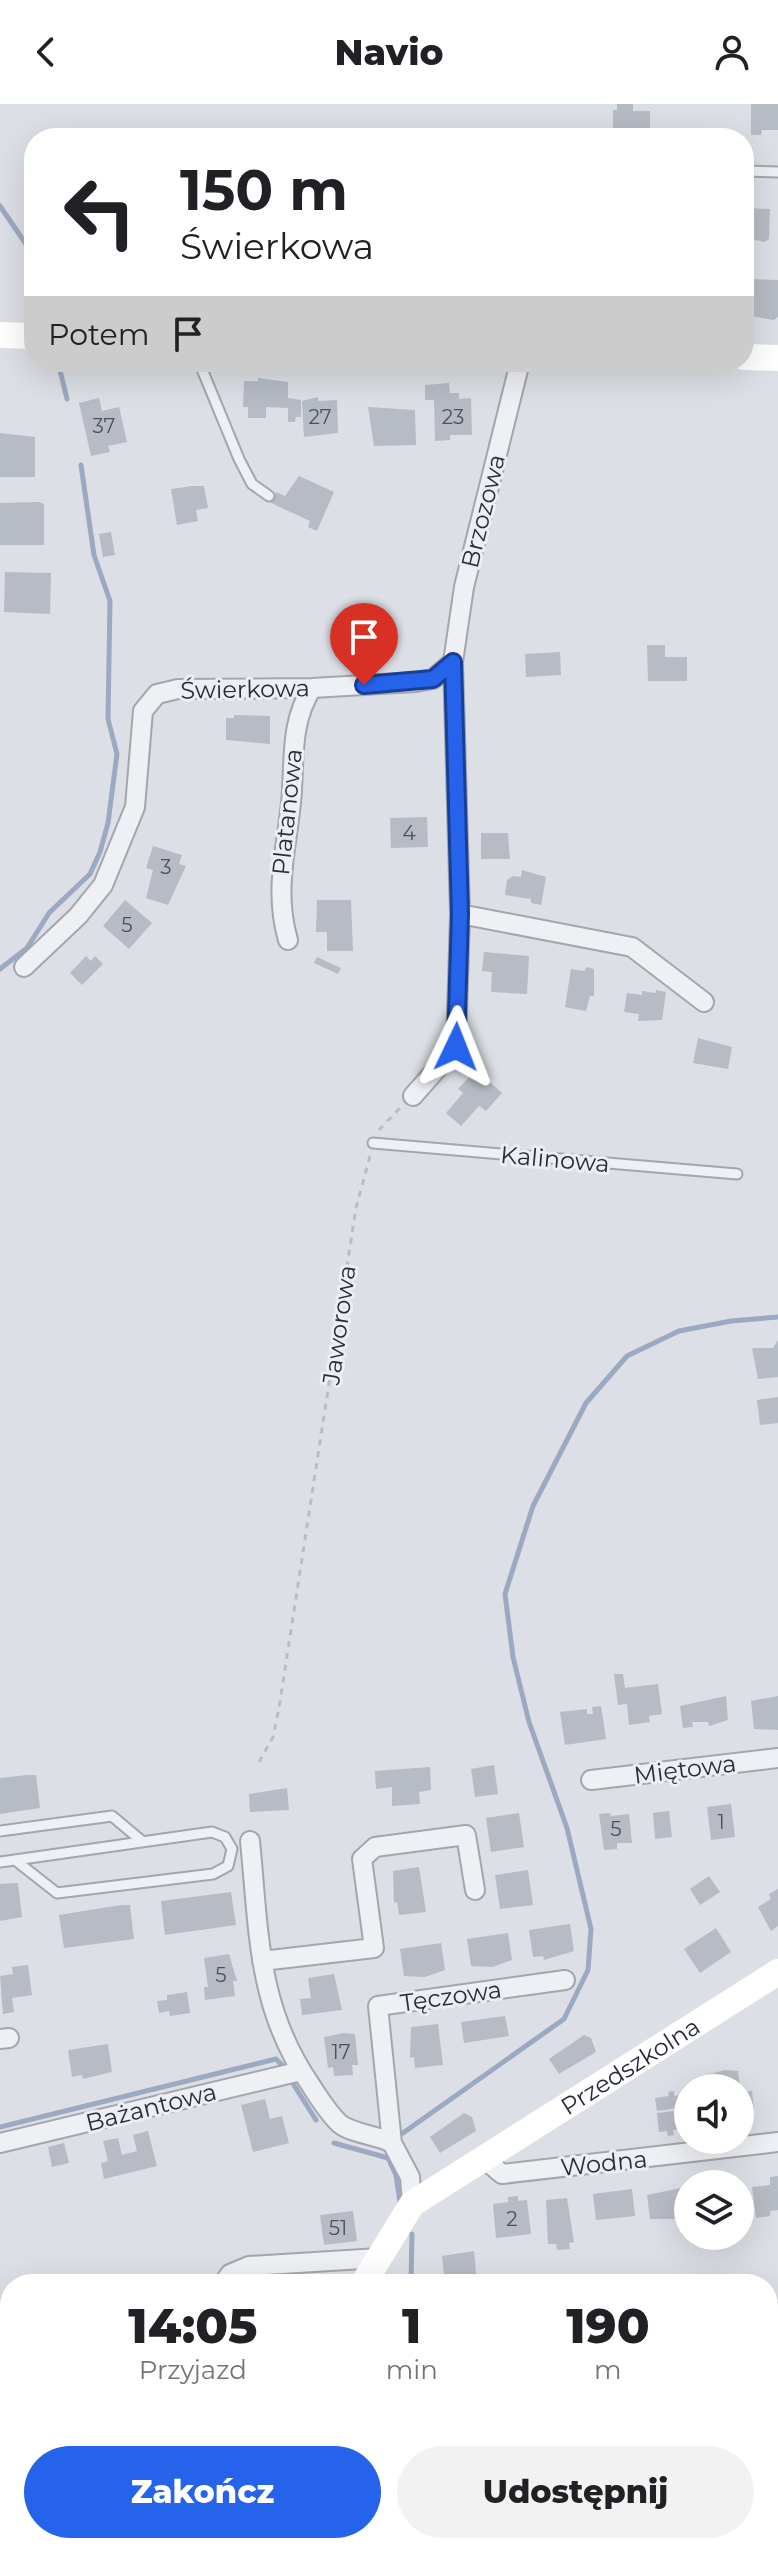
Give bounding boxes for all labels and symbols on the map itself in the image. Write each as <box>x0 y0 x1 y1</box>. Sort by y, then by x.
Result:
house number: 27 <box>308 405 332 429</box>
house number: 23 <box>442 405 464 429</box>
house number: 37 <box>93 414 115 438</box>
street label: Brzozowa <box>455 451 511 571</box>
pin <box>330 603 398 685</box>
street label: Świerkowa <box>180 673 310 705</box>
street label: Platanowa <box>266 747 308 877</box>
house number: 4 <box>402 821 416 845</box>
house number: 3 <box>160 855 172 879</box>
house number: 5 <box>121 913 133 937</box>
position arrow <box>414 1005 498 1089</box>
street label: Kalinowa <box>499 1140 611 1178</box>
street label: Jaworowa <box>316 1263 362 1388</box>
street label: Miętowa <box>632 1748 738 1790</box>
house number: 1 <box>717 1810 725 1834</box>
house number: 5 <box>610 1817 622 1841</box>
house number: 5 <box>215 1963 227 1987</box>
street label: Tęczowa <box>399 1975 503 2017</box>
street label: Przedszkolna <box>555 2011 705 2121</box>
house number: 17 <box>332 2040 351 2064</box>
street label: Bażantowa <box>83 2077 219 2137</box>
street label: Wodna <box>559 2144 649 2182</box>
house number: 2 <box>506 2207 518 2231</box>
house number: 51 <box>329 2216 347 2240</box>

